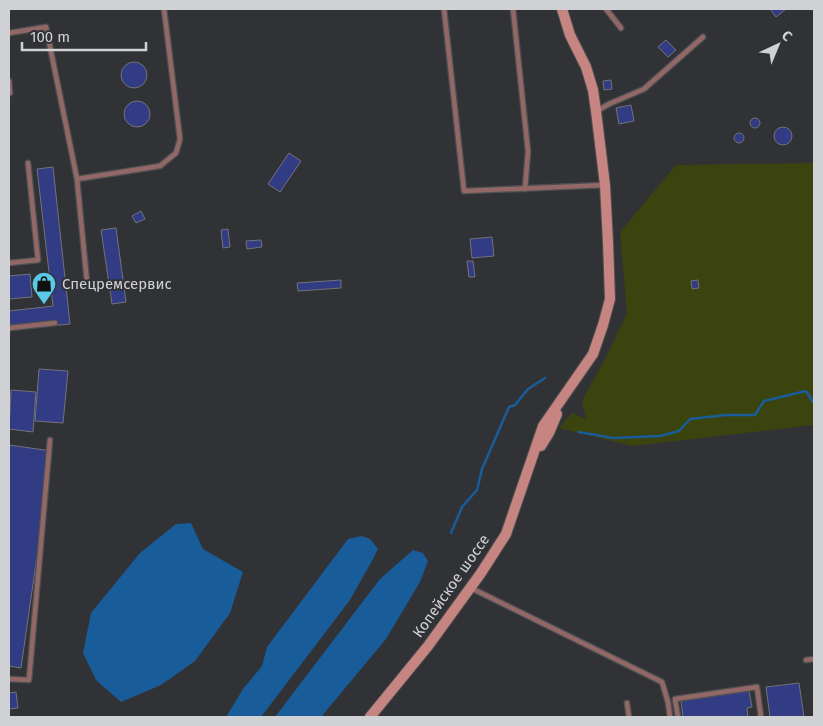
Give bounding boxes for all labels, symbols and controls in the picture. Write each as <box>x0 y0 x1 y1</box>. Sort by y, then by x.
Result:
scale bar <box>22 20 146 52</box>
north arrow <box>753 20 803 70</box>
text: С <box>778 27 795 45</box>
text: 100 m <box>30 28 70 46</box>
shop icon: Спецремсервис <box>31 271 57 305</box>
place label: Спецремсервис <box>62 275 172 293</box>
street label: Копейское шоссе <box>409 531 493 641</box>

